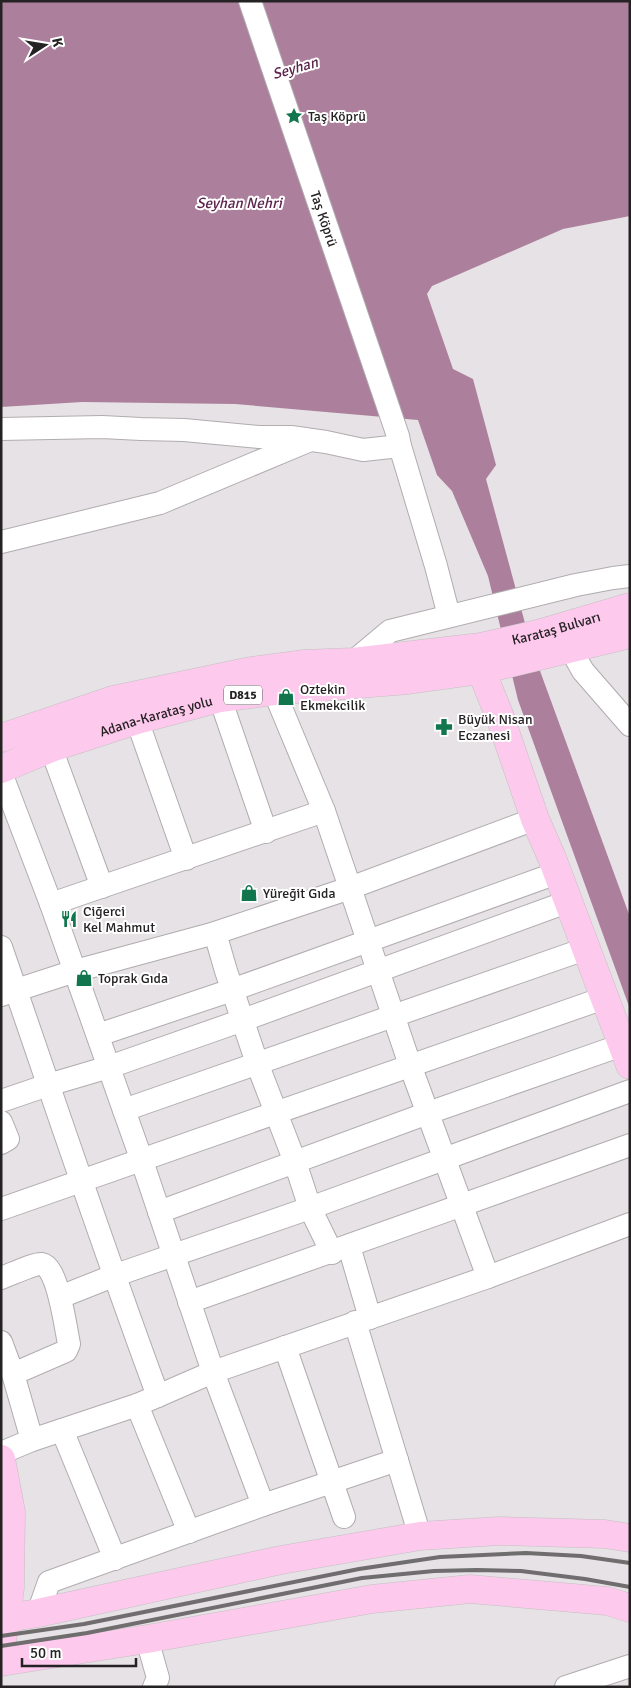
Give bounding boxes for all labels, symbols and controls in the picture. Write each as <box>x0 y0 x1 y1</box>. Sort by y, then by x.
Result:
north arrow <box>20 20 70 70</box>
text: K <box>48 36 67 49</box>
water label: Seyhan <box>270 53 321 83</box>
place icon: Taş Köprü <box>284 106 304 126</box>
place label: Taş Köprü <box>308 108 366 125</box>
street label: Taș Köprü <box>306 189 341 249</box>
water label: Seyhan Nehri <box>196 194 284 212</box>
street label: Karataş Bulvarı <box>510 608 603 649</box>
place label: Oztekin Ekmekcilik <box>300 681 365 714</box>
road number: D815 <box>224 686 262 704</box>
shop icon: Oztekin Ekmekcilik <box>276 687 296 707</box>
street label: Adana-Karataş yolu <box>97 692 214 741</box>
place label: Büyük Nisan Eczanesi <box>458 711 533 744</box>
pharmacy icon: Büyük Nisan Eczanesi <box>434 717 454 737</box>
shop icon: Yüreğit Gıda <box>239 883 259 903</box>
place label: Yüreğit Gıda <box>263 885 336 902</box>
place label: Ciğerci Kel Mahmut <box>83 903 155 936</box>
restaurant icon: Ciğerci Kel Mahmut <box>59 909 79 929</box>
shop icon: Toprak Gıda <box>74 968 94 988</box>
place label: Toprak Gıda <box>98 970 168 987</box>
scale bar <box>22 1636 136 1668</box>
text: 50 m <box>30 1644 61 1662</box>

